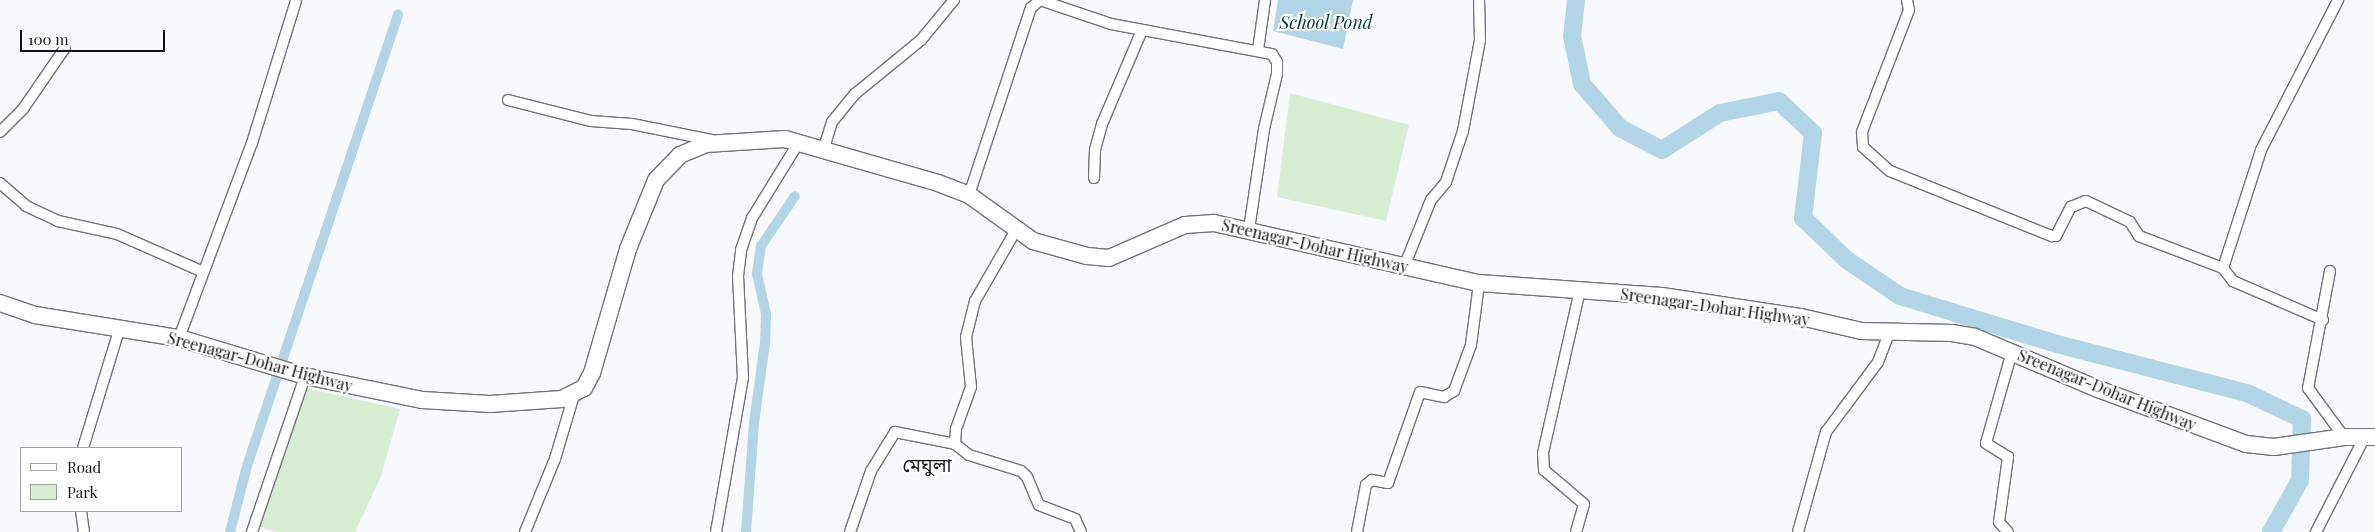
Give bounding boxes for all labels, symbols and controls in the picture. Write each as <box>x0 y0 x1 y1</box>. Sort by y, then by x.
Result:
water label: School Pond <box>1279 11 1373 33</box>
scale bar <box>22 20 168 52</box>
text: 100 m <box>28 29 69 49</box>
street label: Sreenagar-Dohar Highway <box>1220 215 1410 277</box>
street label: Sreenagar-Dohar Highway <box>1619 284 1811 330</box>
street label: Sreenagar-Dohar Highway <box>165 328 355 396</box>
street label: Sreenagar-Dohar Highway <box>2015 345 2199 435</box>
legend <box>20 447 182 512</box>
district label: মেঘুলা <box>902 454 952 476</box>
text: Road <box>67 457 101 477</box>
text: Park <box>67 482 98 502</box>

